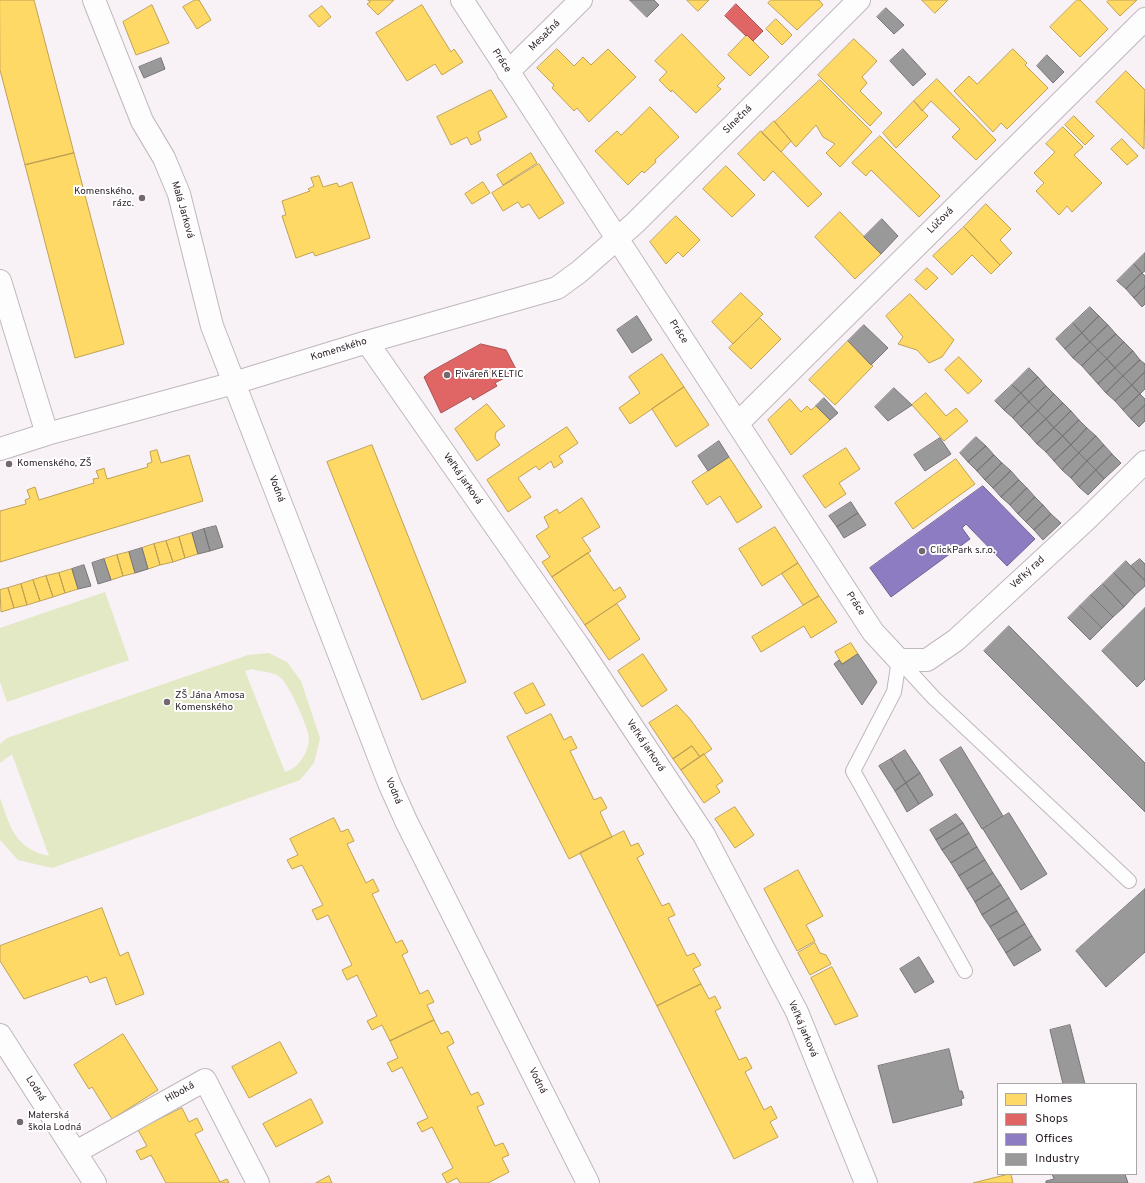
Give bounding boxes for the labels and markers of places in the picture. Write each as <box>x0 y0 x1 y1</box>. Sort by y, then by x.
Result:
place label: Komenského, rázc. <box>74 186 134 210</box>
marker: Komenského, rázc. <box>137 193 147 203</box>
place label: Piváreň KELTIC <box>455 369 524 381</box>
marker: Piváreň KELTIC <box>442 370 452 380</box>
place label: Komenského, ZŠ <box>17 458 92 470</box>
marker: Komenského, ZŠ <box>4 459 14 469</box>
place label: ClickPark s.r.o. <box>930 545 995 557</box>
marker: ClickPark s.r.o. <box>917 546 927 556</box>
place label: ZŠ Jána Amosa Komenského <box>175 690 244 714</box>
marker: ZŠ Jána Amosa Komenského <box>162 697 172 707</box>
place label: Materská škola Lodná <box>28 1110 81 1134</box>
marker: Materská škola Lodná <box>15 1117 25 1127</box>

